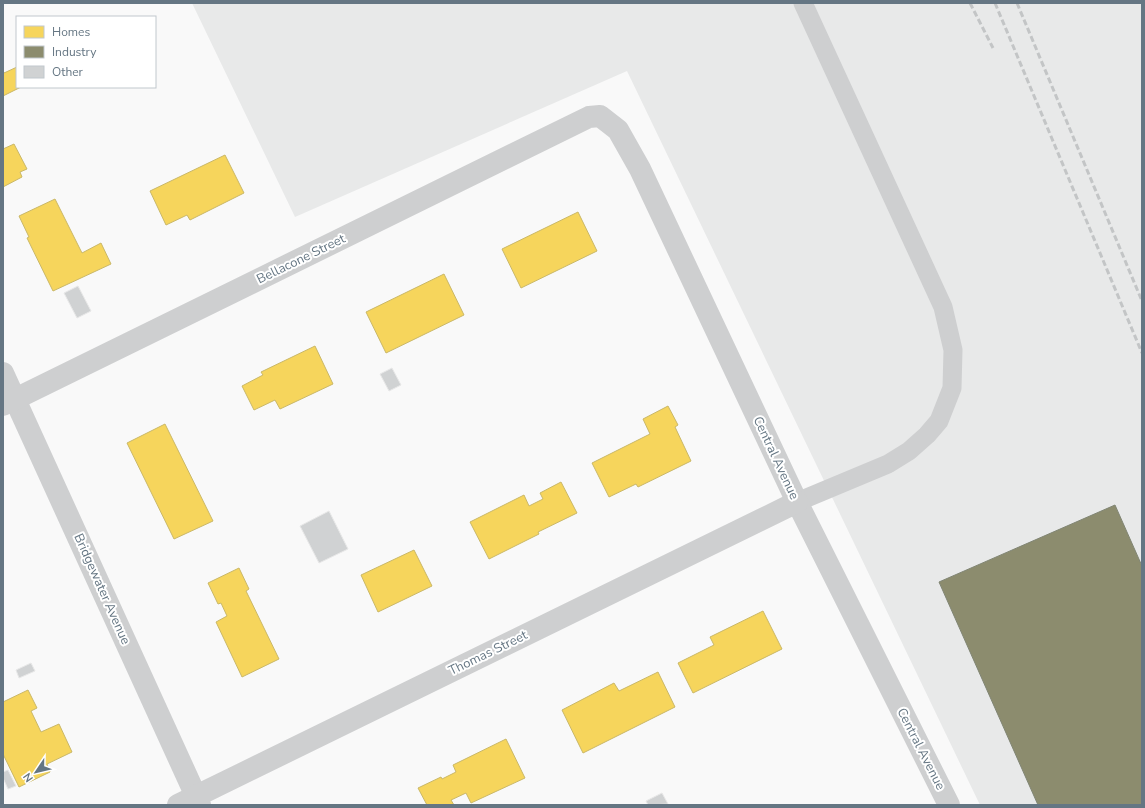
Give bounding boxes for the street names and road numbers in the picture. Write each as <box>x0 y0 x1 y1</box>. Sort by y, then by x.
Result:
street label: Bellacone Street <box>254 230 349 288</box>
street label: Central Avenue <box>749 413 803 503</box>
street label: Bridgewater Avenue <box>69 531 135 647</box>
street label: Thomas Street <box>446 626 531 680</box>
street label: Central Avenue <box>893 705 949 793</box>

